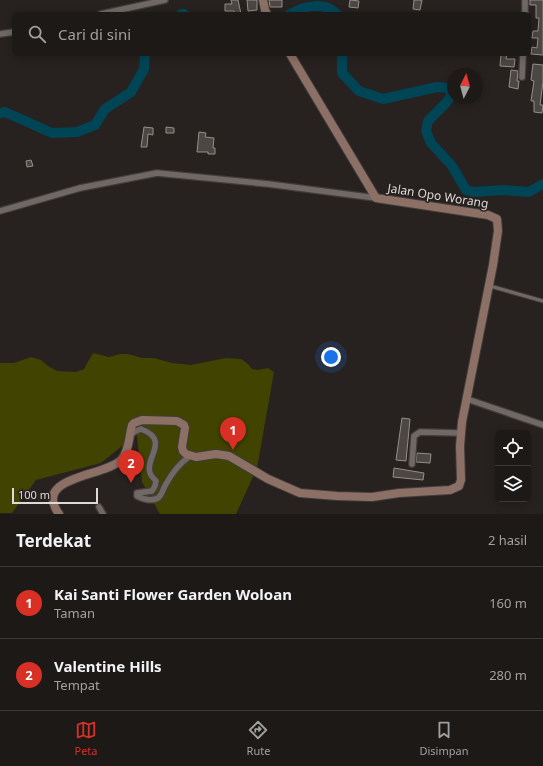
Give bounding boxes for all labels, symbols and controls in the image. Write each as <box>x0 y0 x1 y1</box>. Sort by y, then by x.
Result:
search box <box>12 12 531 56</box>
icon: search <box>26 23 48 45</box>
text: Cari di sini <box>58 24 131 44</box>
north arrow <box>447 68 483 104</box>
street label: Jalan Opo Worang <box>385 179 490 212</box>
your location <box>321 347 341 367</box>
pin: 1 <box>220 417 246 450</box>
map controls <box>495 430 531 502</box>
button: locate <box>495 430 531 466</box>
pin: 2 <box>118 450 144 483</box>
button: layers <box>495 466 531 502</box>
scale bar <box>12 486 98 505</box>
text: 100 m <box>18 487 50 502</box>
text: Terdekat <box>16 529 91 552</box>
text: 2 hasil <box>488 531 527 549</box>
text: Kai Santi Flower Garden Woloan <box>54 584 292 604</box>
text: 1 <box>25 594 33 612</box>
text: 160 m <box>489 594 527 612</box>
text: Taman <box>54 604 95 622</box>
text: Valentine Hills <box>54 656 162 676</box>
text: 2 <box>25 666 33 684</box>
text: 280 m <box>489 666 527 684</box>
text: Tempat <box>54 676 100 694</box>
tab: Peta <box>75 719 98 758</box>
tab: Rute <box>247 719 270 758</box>
tab: Disimpan <box>419 719 468 758</box>

